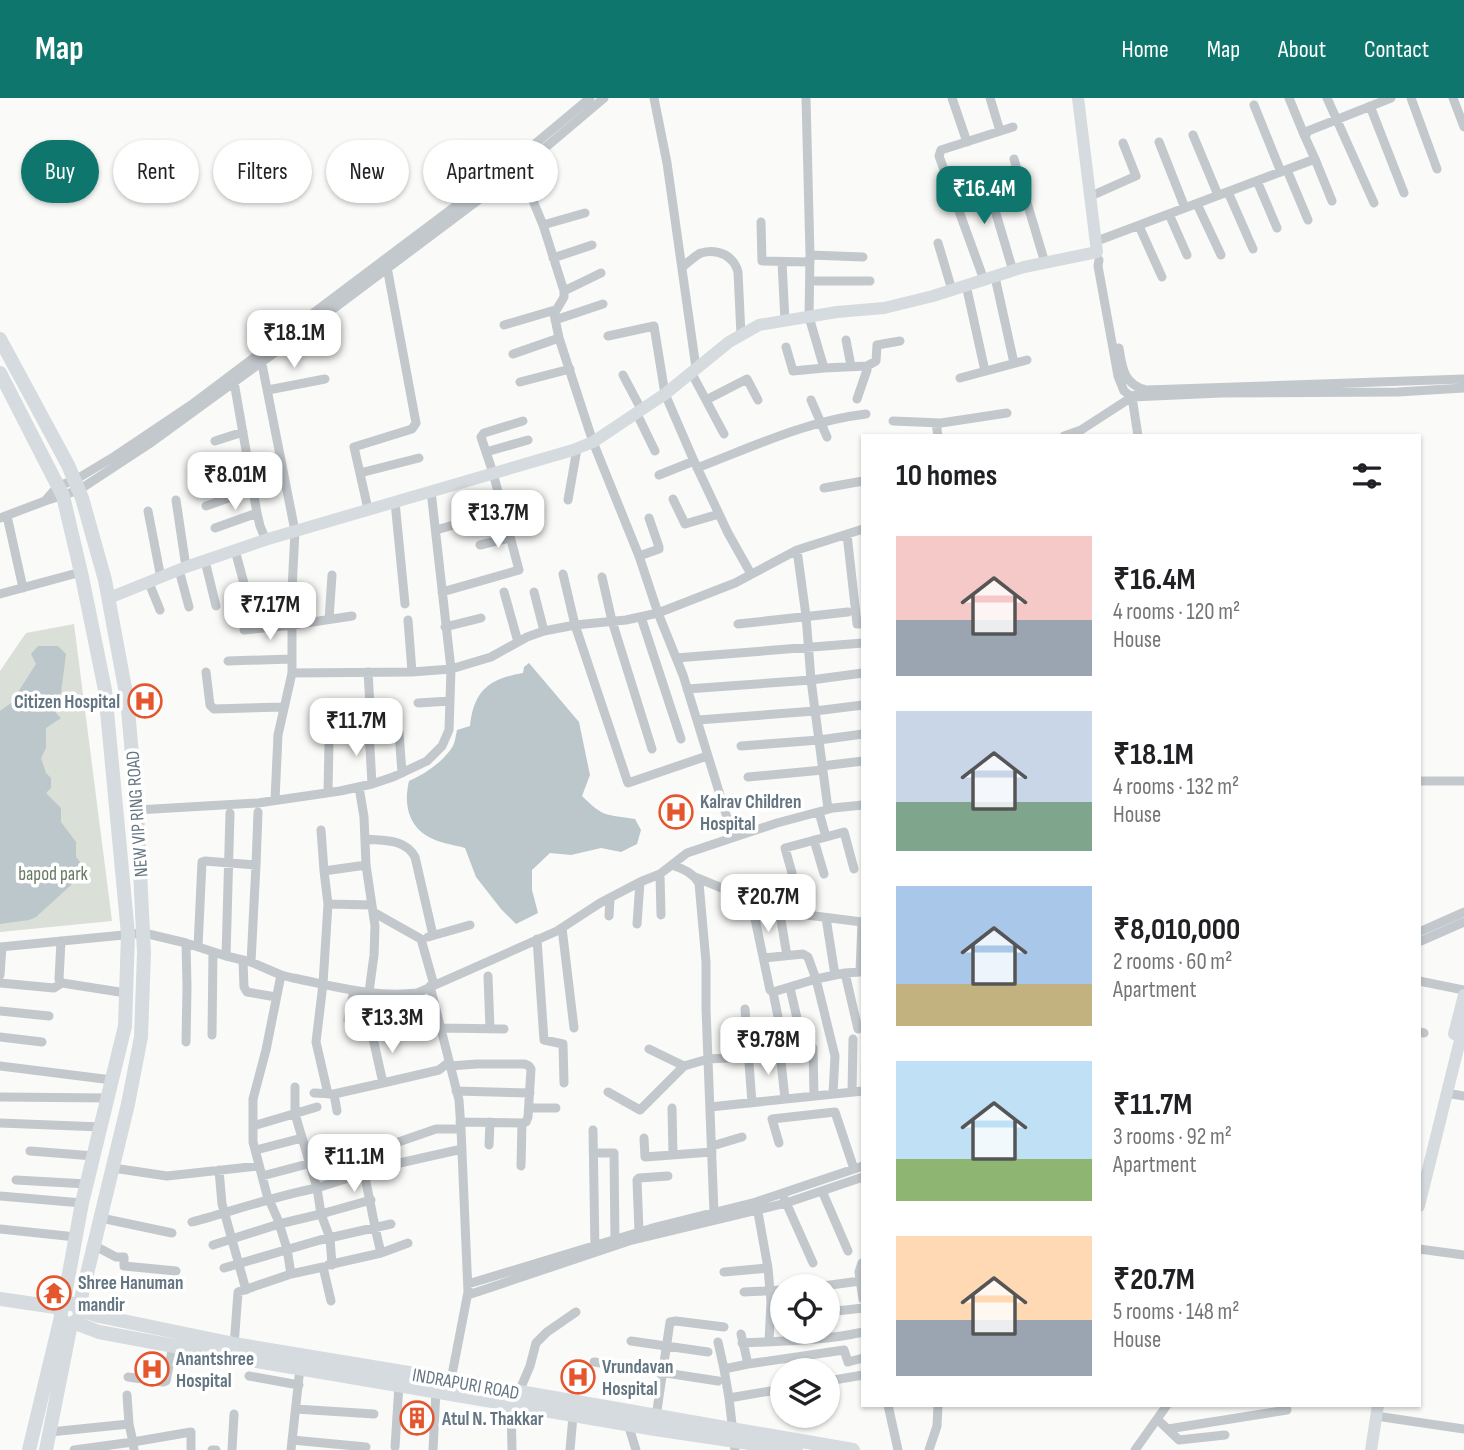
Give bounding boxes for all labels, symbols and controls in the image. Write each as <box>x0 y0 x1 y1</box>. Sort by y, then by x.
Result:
text: Map <box>35 29 84 69</box>
text: Home <box>1121 35 1169 64</box>
text: Map <box>1207 35 1240 64</box>
text: About <box>1278 35 1326 64</box>
text: Contact <box>1364 35 1429 64</box>
chip: Buy <box>21 140 99 203</box>
chip: Rent <box>113 140 199 203</box>
chip: Filters <box>213 140 312 203</box>
chip: New <box>326 140 409 203</box>
chip: Apartment <box>423 140 558 203</box>
pin: ₹16.4M <box>927 166 1041 226</box>
text: ₹16.4M <box>952 175 1016 203</box>
pin: ₹18.1M <box>237 310 351 370</box>
text: ₹18.1M <box>263 319 325 347</box>
pin: ₹8.01M <box>178 452 292 512</box>
icon: filters <box>1348 457 1386 495</box>
text: 10 homes <box>896 458 997 494</box>
text: ₹8.01M <box>203 461 267 489</box>
pin: ₹13.7M <box>441 490 555 550</box>
text: ₹13.7M <box>467 499 529 527</box>
text: ₹16.4M <box>1113 562 1195 598</box>
icon: home <box>952 564 1036 648</box>
pin: ₹7.17M <box>213 582 327 642</box>
text: ₹7.17M <box>240 591 300 619</box>
text: 4 rooms · 120 m² <box>1113 598 1240 626</box>
text: House <box>1113 626 1161 654</box>
hospital icon: Citizen Hospital <box>126 682 164 720</box>
place label: Citizen Hospital <box>14 691 120 714</box>
pin: ₹11.7M <box>299 698 413 758</box>
text: ₹11.7M <box>326 707 386 735</box>
text: ₹18.1M <box>1113 737 1194 773</box>
icon: home <box>952 739 1036 823</box>
street label: NEW VIP RING ROAD <box>122 750 153 878</box>
text: 4 rooms · 132 m² <box>1113 773 1239 801</box>
place label: Kalrav Children Hospital <box>700 791 801 836</box>
hospital icon: Kalrav Children Hospital <box>657 793 695 831</box>
text: House <box>1113 801 1161 829</box>
park label: bapod park <box>18 863 89 886</box>
pin: ₹20.7M <box>711 874 825 934</box>
text: ₹20.7M <box>737 883 799 911</box>
text: ₹8,010,000 <box>1113 912 1240 948</box>
icon: home <box>952 914 1036 998</box>
text: 2 rooms · 60 m² <box>1113 948 1232 976</box>
text: Apartment <box>1113 976 1197 1004</box>
pin: ₹13.3M <box>335 996 449 1055</box>
text: ₹13.3M <box>361 1004 423 1032</box>
pin: ₹9.78M <box>711 1018 825 1077</box>
text: ₹9.78M <box>736 1026 800 1054</box>
text: ₹11.7M <box>1113 1087 1192 1123</box>
icon: home <box>952 1089 1036 1173</box>
text: 3 rooms · 92 m² <box>1113 1123 1232 1151</box>
pin: ₹11.1M <box>297 1134 411 1194</box>
text: ₹11.1M <box>324 1143 384 1171</box>
text: Apartment <box>1113 1151 1197 1179</box>
text: ₹20.7M <box>1113 1262 1195 1298</box>
icon: home <box>952 1264 1036 1348</box>
place label: Shree Hanuman mandir <box>78 1272 183 1317</box>
temple icon: Shree Hanuman mandir <box>35 1274 73 1312</box>
map controls <box>770 1274 840 1428</box>
button: locate <box>770 1274 840 1344</box>
text: 5 rooms · 148 m² <box>1113 1298 1240 1326</box>
text: House <box>1113 1326 1161 1354</box>
place label: Anantshree Hospital <box>175 1348 254 1393</box>
hospital icon: Anantshree Hospital <box>133 1350 171 1388</box>
place label: Vrundavan Hospital <box>602 1356 673 1401</box>
hospital icon: Vrundavan Hospital <box>559 1358 597 1396</box>
button: layers <box>770 1358 840 1428</box>
street label: INDRAPURI ROAD <box>411 1364 521 1405</box>
building icon: Atul N. Thakkar <box>398 1399 436 1437</box>
place label: Atul N. Thakkar <box>441 1408 544 1431</box>

